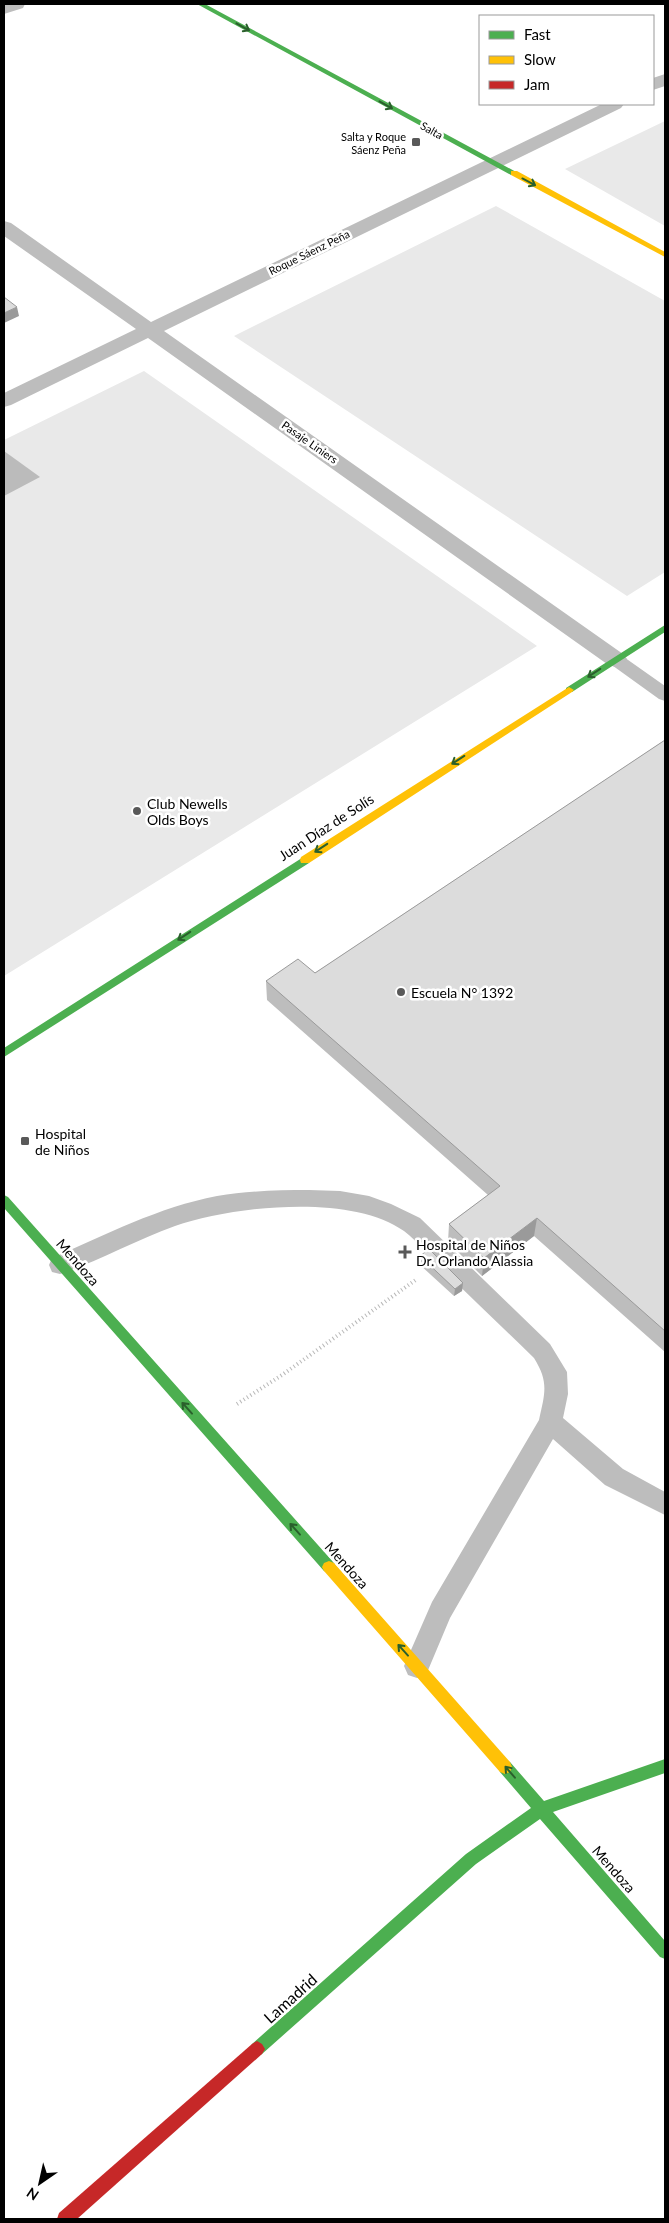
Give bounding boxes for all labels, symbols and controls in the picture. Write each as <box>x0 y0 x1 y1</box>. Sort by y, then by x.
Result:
legend <box>479 15 654 105</box>
one-way arrow <box>236 22 251 32</box>
text: Fast <box>524 25 551 43</box>
text: Slow <box>524 50 556 68</box>
text: Jam <box>524 75 550 93</box>
one-way arrow <box>378 100 393 110</box>
street label: Salta <box>419 119 445 141</box>
place label: Salta y Roque Sáenz Peña <box>341 130 406 156</box>
marker: Salta y Roque Sáenz Peña <box>410 136 422 148</box>
one-way arrow <box>521 178 536 187</box>
street label: Roque Sáenz Peña <box>266 227 352 277</box>
street label: Pasaje Liniers <box>280 418 341 466</box>
one-way arrow <box>588 668 602 678</box>
one-way arrow <box>451 756 465 766</box>
street label: Juan Díaz de Solís <box>275 790 377 864</box>
place label: Club Newells Olds Boys <box>147 795 228 828</box>
marker: Club Newells Olds Boys <box>131 805 143 817</box>
one-way arrow <box>314 843 328 854</box>
one-way arrow <box>178 932 192 942</box>
place label: Escuela N° 1392 <box>411 984 513 1001</box>
marker: Escuela N° 1392 <box>395 986 407 998</box>
place label: Hospital de Niños <box>35 1125 90 1158</box>
marker: Hospital de Niños <box>19 1135 31 1147</box>
street label: Mendoza <box>53 1235 103 1289</box>
place label: Hospital de Niños Dr. Orlando Alassia <box>416 1236 533 1269</box>
marker: Hospital de Niños Dr. Orlando Alassia <box>398 1245 412 1259</box>
one-way arrow <box>181 1401 192 1414</box>
one-way arrow <box>289 1522 301 1535</box>
street label: Mendoza <box>322 1538 372 1592</box>
one-way arrow <box>397 1644 409 1657</box>
one-way arrow <box>504 1766 516 1779</box>
street label: Mendoza <box>589 1842 639 1896</box>
street label: Lamadrid <box>260 1969 320 2027</box>
north arrow <box>15 2158 65 2208</box>
text: N <box>23 2184 42 2204</box>

